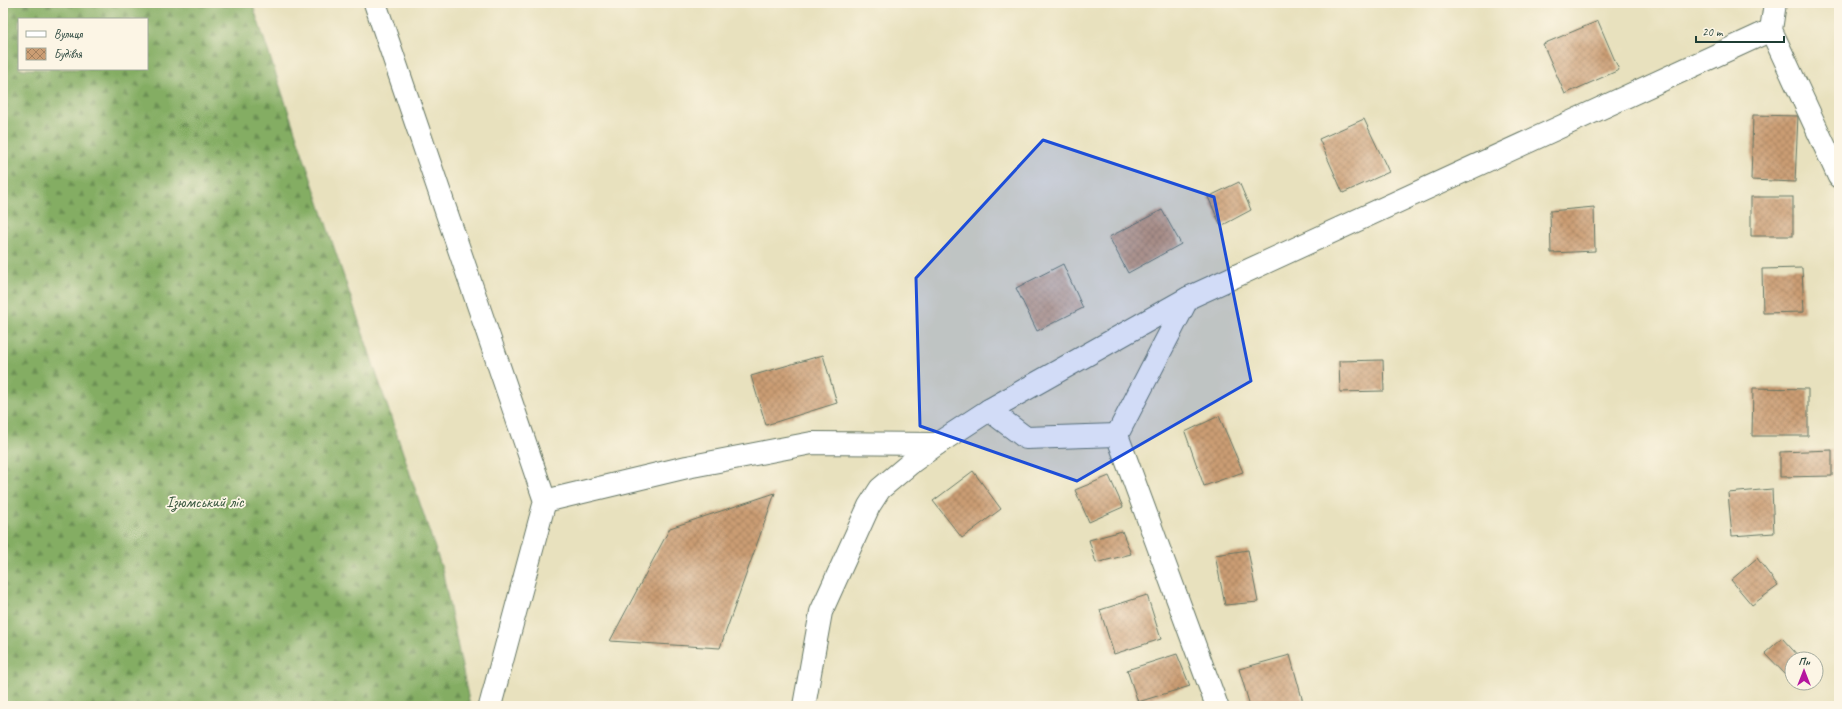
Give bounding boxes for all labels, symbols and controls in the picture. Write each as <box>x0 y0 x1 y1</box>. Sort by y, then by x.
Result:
legend <box>18 18 148 70</box>
scale bar <box>1696 18 1784 44</box>
text: 20 m <box>1702 24 1724 40</box>
text: Вулиця <box>54 26 83 42</box>
text: Будівля <box>54 46 83 62</box>
park label: Ізюмський ліс <box>166 492 245 512</box>
north arrow <box>1784 651 1824 691</box>
text: Пн <box>1798 654 1811 668</box>

